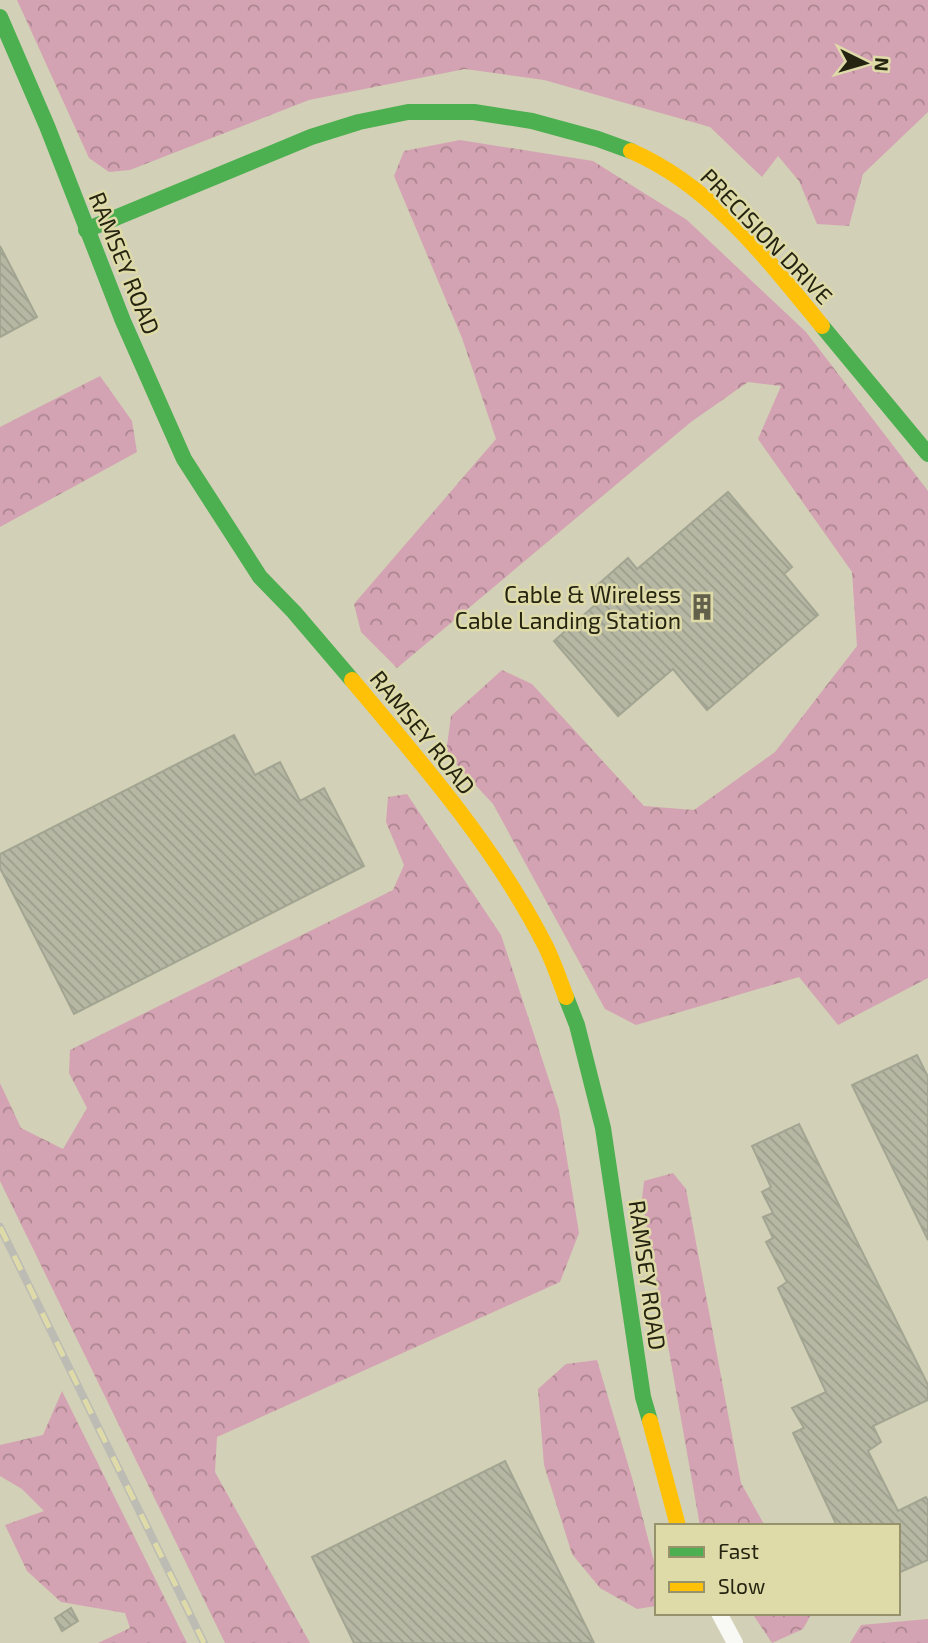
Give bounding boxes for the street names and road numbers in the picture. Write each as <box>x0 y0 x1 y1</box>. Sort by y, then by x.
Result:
street label: PRECISION DRIVE <box>695 162 839 310</box>
street label: RAMSEY ROAD <box>84 188 166 338</box>
street label: RAMSEY ROAD <box>365 664 481 800</box>
street label: RAMSEY ROAD <box>624 1198 672 1352</box>

